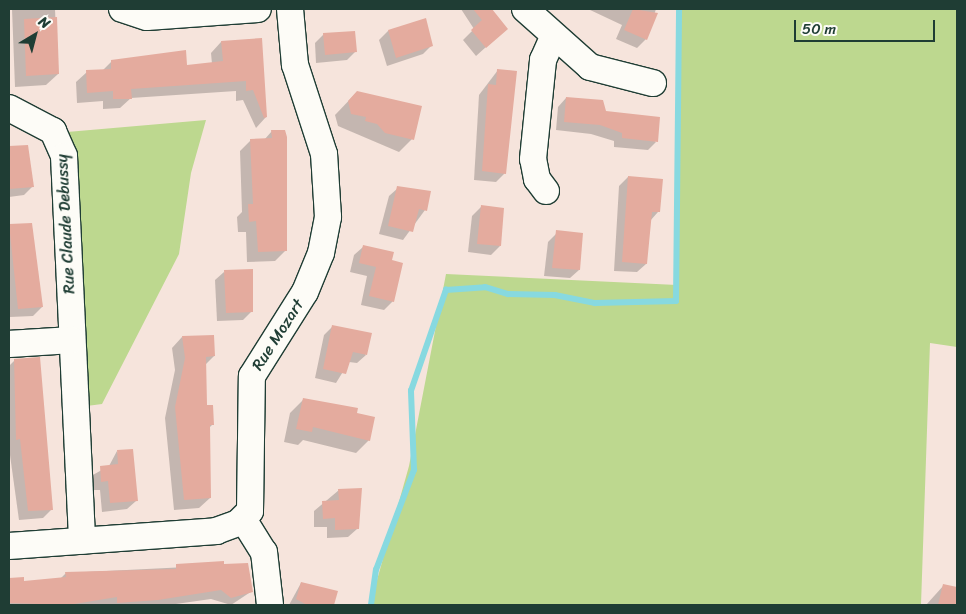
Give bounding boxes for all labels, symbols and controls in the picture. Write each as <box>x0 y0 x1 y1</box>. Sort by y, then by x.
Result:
north arrow <box>10 10 60 60</box>
text: N <box>33 10 56 36</box>
scale bar <box>796 10 937 42</box>
text: 50 m <box>802 16 836 42</box>
street label: Rue Claude Debussy <box>53 154 79 294</box>
street label: Rue Mozart <box>248 296 308 374</box>

